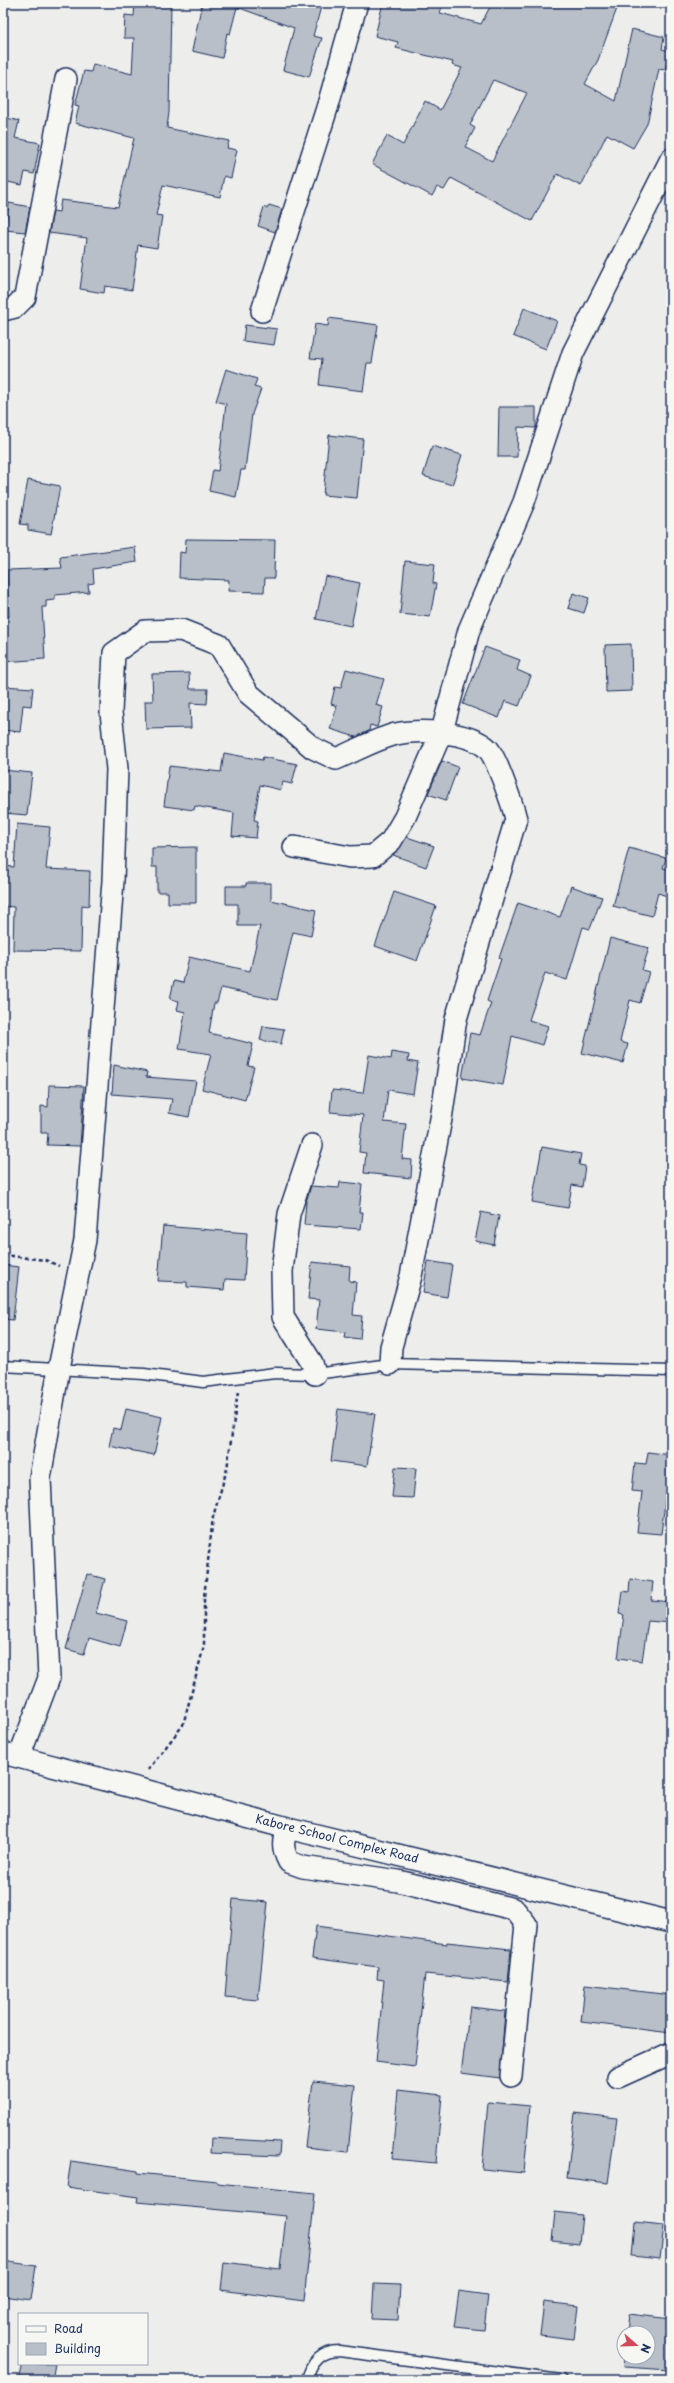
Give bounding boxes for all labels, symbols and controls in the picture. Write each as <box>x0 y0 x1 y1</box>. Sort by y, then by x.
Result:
street label: Kabore School Complex Road <box>254 1809 421 1867</box>
legend <box>18 2313 148 2365</box>
text: Road <box>54 2319 83 2337</box>
north arrow <box>616 2325 656 2365</box>
text: Building <box>54 2339 101 2357</box>
text: N <box>636 2342 655 2356</box>

